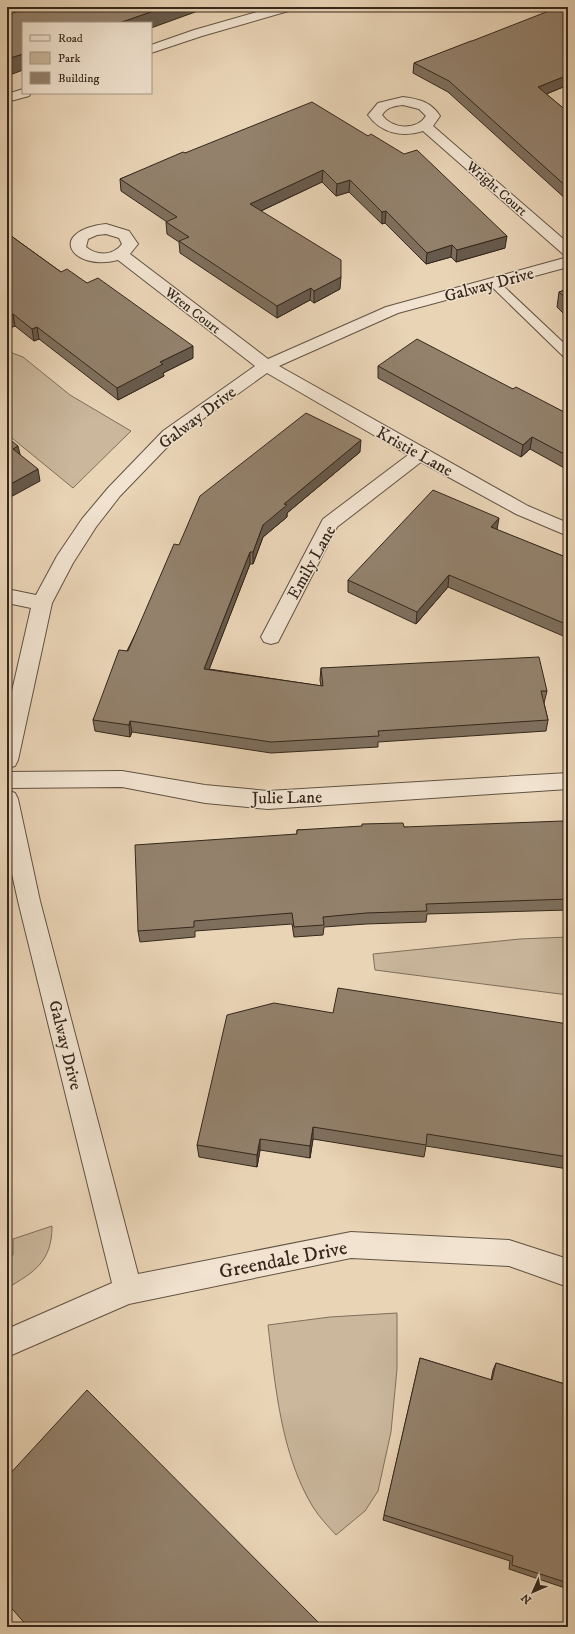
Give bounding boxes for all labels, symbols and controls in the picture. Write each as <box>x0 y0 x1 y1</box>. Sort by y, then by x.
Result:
legend <box>22 22 152 94</box>
text: Road <box>58 31 83 46</box>
text: Park <box>58 51 80 66</box>
text: Building <box>58 71 99 86</box>
street label: Wright Court <box>461 157 531 220</box>
street label: Galway Drive <box>442 262 536 307</box>
street label: Wren Court <box>160 283 224 339</box>
street label: Galway Drive <box>154 381 241 454</box>
street label: Kristie Lane <box>372 422 457 482</box>
street label: Emily Lane <box>283 522 341 603</box>
street label: Julie Lane <box>250 786 322 810</box>
street label: Galway Drive <box>43 998 87 1092</box>
street label: Greendale Drive <box>217 1236 349 1285</box>
north arrow <box>513 1572 553 1612</box>
text: N <box>518 1590 535 1607</box>

